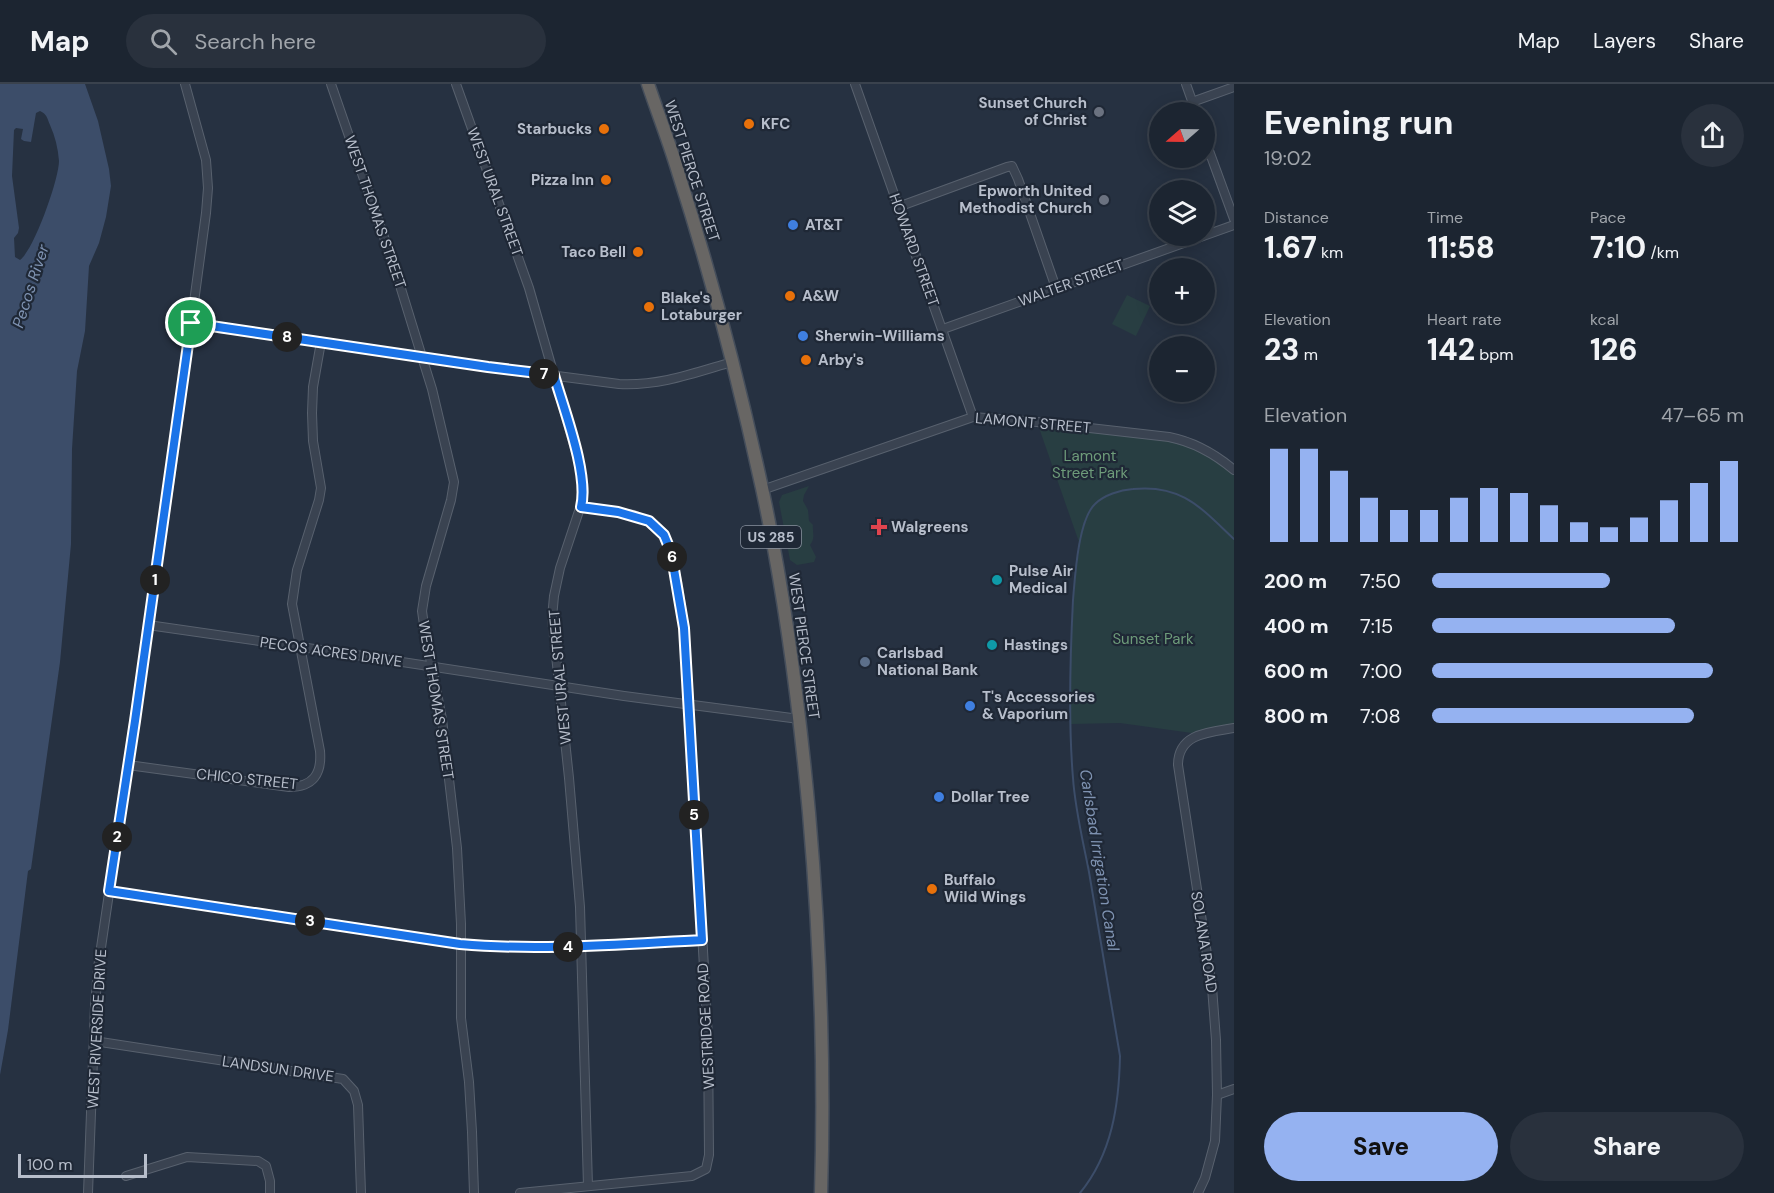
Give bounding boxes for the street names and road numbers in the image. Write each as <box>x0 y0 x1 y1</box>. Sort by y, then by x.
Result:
street label: WEST PIERCE STREET <box>660 98 724 244</box>
street label: WEST URAL STREET <box>462 125 528 259</box>
street label: WEST THOMAS STREET <box>339 133 411 291</box>
street label: HOWARD STREET <box>884 191 944 309</box>
street label: WALTER STREET <box>1016 255 1126 311</box>
street label: LAMONT STREET <box>974 408 1092 438</box>
road number: US 285 <box>741 526 801 548</box>
street label: WEST PIERCE STREET <box>784 571 824 721</box>
street label: WEST URAL STREET <box>544 609 576 745</box>
street label: WEST THOMAS STREET <box>414 619 458 781</box>
street label: PECOS ACRES DRIVE <box>258 632 404 672</box>
street label: CHICO STREET <box>195 764 299 794</box>
street label: SOLANA ROAD <box>1186 890 1222 994</box>
street label: WEST RIVERSIDE DRIVE <box>83 949 111 1109</box>
street label: WESTRIDGE ROAD <box>693 962 719 1090</box>
street label: LANDSUN DRIVE <box>221 1051 335 1087</box>

